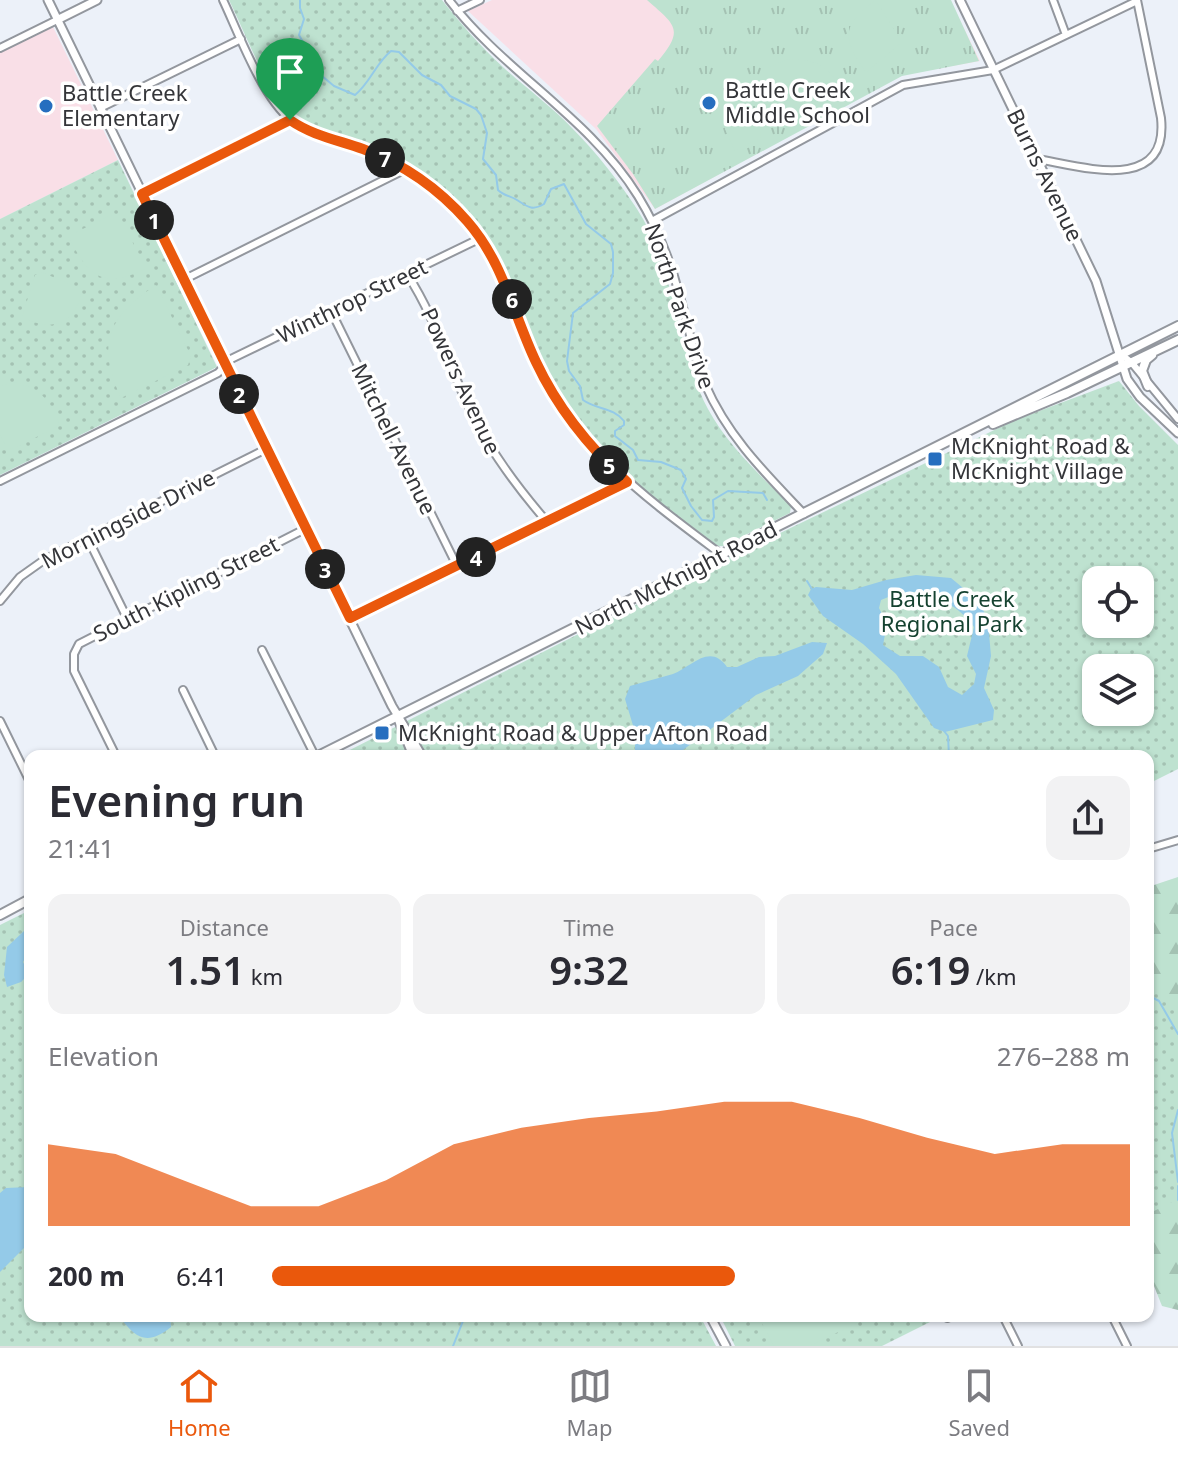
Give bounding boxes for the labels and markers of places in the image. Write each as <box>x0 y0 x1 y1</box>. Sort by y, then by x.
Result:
pin <box>256 38 324 120</box>
place label: Battle Creek Middle School <box>725 74 870 129</box>
place label: Battle Creek Elementary <box>62 77 188 132</box>
marker: Battle Creek Middle School <box>700 94 718 112</box>
marker: Battle Creek Elementary <box>37 97 55 115</box>
pin: 7 <box>365 138 405 178</box>
pin: 1 <box>134 200 174 240</box>
pin: 6 <box>492 279 532 319</box>
pin: 2 <box>219 374 259 414</box>
place label: McKnight Road & McKnight Village <box>951 430 1131 485</box>
pin: 5 <box>589 445 629 485</box>
marker: McKnight Road & McKnight Village <box>926 450 944 468</box>
pin: 4 <box>456 537 496 577</box>
pin: 3 <box>305 549 345 589</box>
place label: McKnight Road & Upper Afton Road <box>398 717 768 747</box>
marker: McKnight Road & Upper Afton Road <box>373 724 391 742</box>

